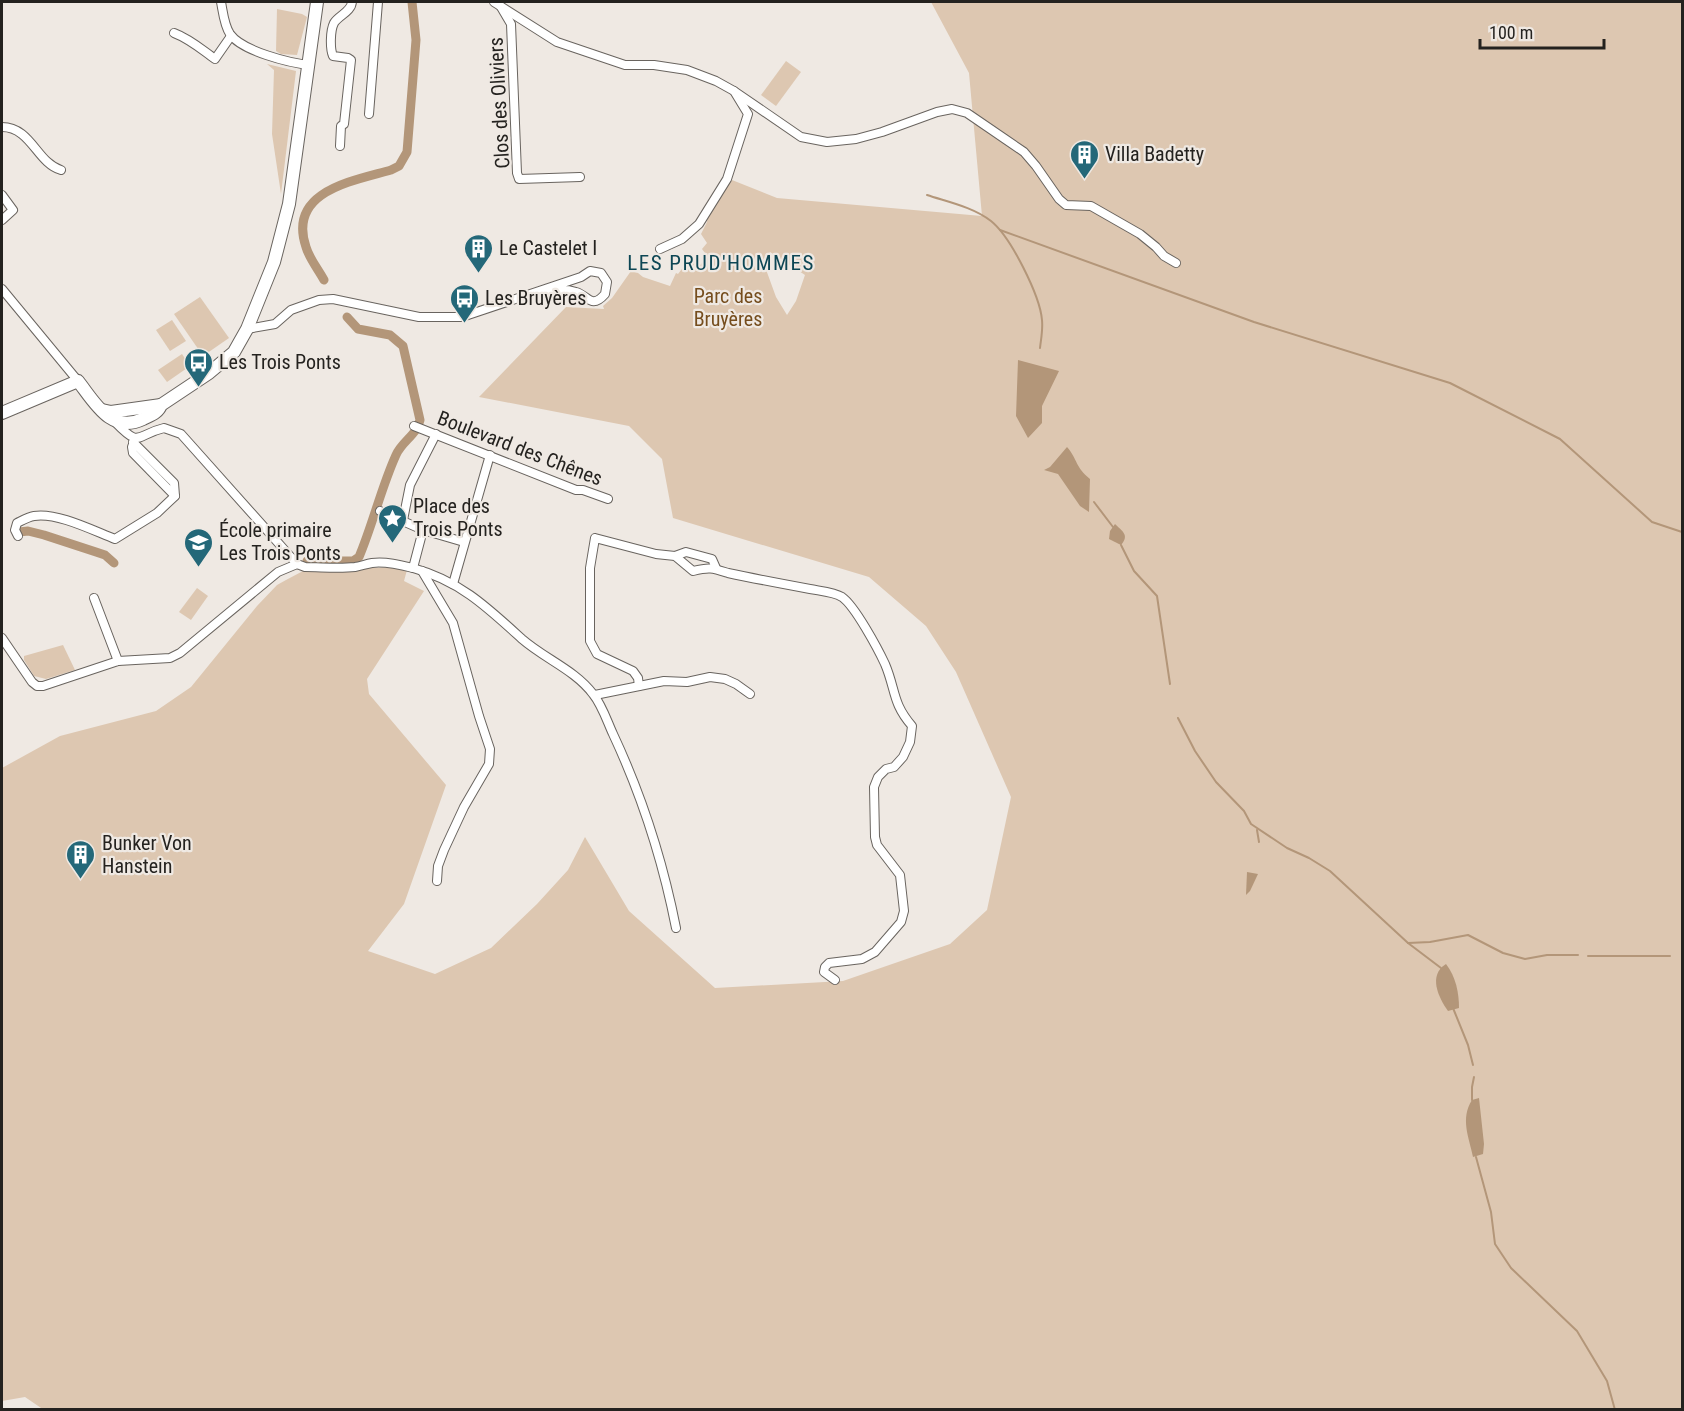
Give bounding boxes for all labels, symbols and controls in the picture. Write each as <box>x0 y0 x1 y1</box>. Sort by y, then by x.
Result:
scale bar <box>1480 12 1604 50</box>
text: 100 m <box>1489 22 1533 43</box>
street label: Clos des Oliviers <box>484 37 514 169</box>
building icon: Villa Badetty <box>1068 138 1100 180</box>
place label: Villa Badetty <box>1105 142 1204 166</box>
building icon: Le Castelet I <box>462 232 494 274</box>
place label: Le Castelet I <box>499 236 597 260</box>
district label: LES PRUD'HOMMES <box>627 251 815 275</box>
bus stop icon: Les Bruyères <box>448 282 480 324</box>
park label: Parc des Bruyères <box>694 284 762 331</box>
place label: Les Bruyères <box>485 286 586 310</box>
bus stop icon: Les Trois Ponts <box>182 346 214 388</box>
place label: Les Trois Ponts <box>219 350 341 374</box>
street label: Boulevard des Chênes <box>434 406 606 490</box>
place label: Place des Trois Ponts <box>413 494 503 541</box>
place icon: Place des Trois Ponts <box>376 502 408 544</box>
place label: École primaire Les Trois Ponts <box>219 518 341 565</box>
school or university icon: École primaire Les Trois Ponts <box>182 526 214 568</box>
place label: Bunker Von Hanstein <box>102 831 192 878</box>
building icon: Bunker Von Hanstein <box>65 838 97 880</box>

